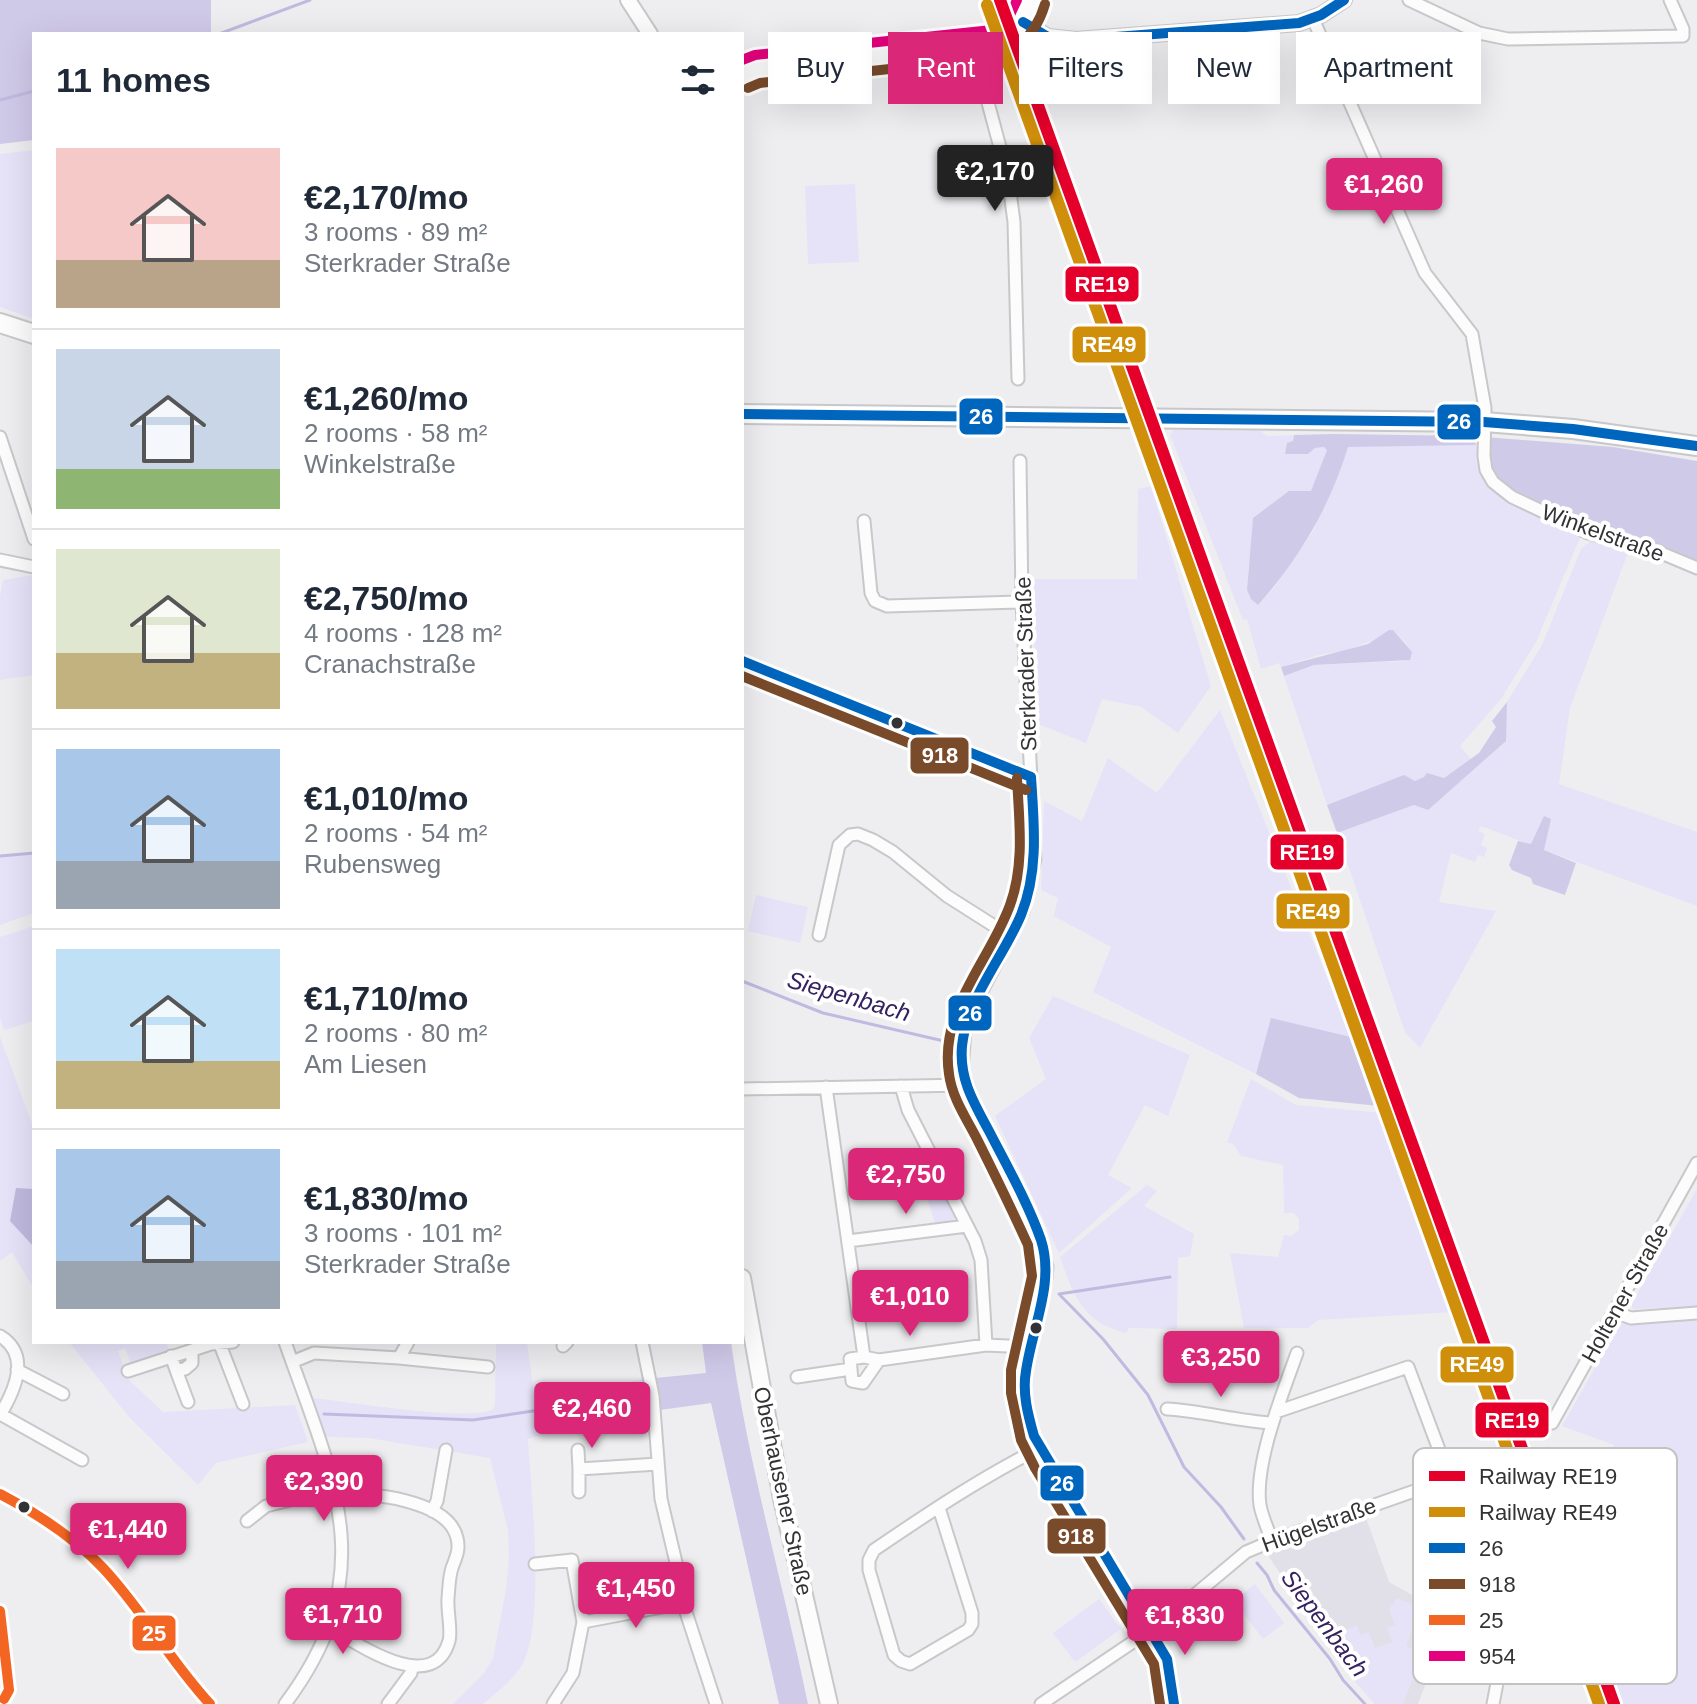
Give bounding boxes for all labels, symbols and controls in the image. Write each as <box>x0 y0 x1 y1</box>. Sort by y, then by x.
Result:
chip: Buy <box>768 32 872 104</box>
chip: Rent <box>888 32 1003 104</box>
chip: Filters <box>1019 32 1152 104</box>
chip: New <box>1168 32 1280 104</box>
chip: Apartment <box>1296 32 1481 104</box>
icon: filters <box>676 58 720 102</box>
text: 11 homes <box>56 61 211 99</box>
pin: €2,170 <box>930 145 1060 213</box>
text: €2,170 <box>955 156 1035 186</box>
pin: €1,260 <box>1319 158 1449 226</box>
text: €1,260 <box>1344 169 1424 199</box>
text: €2,170/mo <box>304 178 468 216</box>
icon: home <box>120 180 216 276</box>
text: 3 rooms · 89 m² <box>304 217 488 247</box>
text: Sterkrader Straße <box>304 248 511 278</box>
line badge: RE19 <box>1064 265 1140 303</box>
text: RE19 <box>1074 272 1130 297</box>
line badge: RE49 <box>1071 325 1147 364</box>
text: RE49 <box>1081 332 1137 357</box>
text: €1,260/mo <box>304 379 468 417</box>
icon: home <box>120 381 216 477</box>
line badge: 26 <box>958 397 1004 436</box>
line badge: 26 <box>1436 403 1482 441</box>
text: 26 <box>969 404 993 429</box>
text: 26 <box>1447 409 1471 434</box>
text: 2 rooms · 58 m² <box>304 418 488 448</box>
text: Winkelstraße <box>304 449 456 479</box>
street label: Winkelstraße <box>1538 499 1668 567</box>
street label: Sterkrader Straße <box>1010 576 1042 752</box>
text: €2,750/mo <box>304 579 468 617</box>
icon: home <box>120 581 216 677</box>
text: 4 rooms · 128 m² <box>304 618 502 648</box>
text: Cranachstraße <box>304 649 476 679</box>
unlabelled marker <box>889 715 905 731</box>
line badge: 918 <box>909 736 970 775</box>
text: 918 <box>922 743 958 768</box>
text: €1,010/mo <box>304 779 468 817</box>
icon: home <box>120 781 216 877</box>
text: 2 rooms · 54 m² <box>304 818 488 848</box>
line badge: RE19 <box>1269 833 1345 871</box>
text: RE19 <box>1279 840 1335 865</box>
text: Rubensweg <box>304 849 441 879</box>
line badge: RE49 <box>1275 892 1351 930</box>
text: RE49 <box>1285 899 1341 924</box>
water label: Siepenbach <box>784 966 914 1026</box>
text: €1,710/mo <box>304 979 468 1017</box>
icon: home <box>120 981 216 1077</box>
line badge: 26 <box>947 994 993 1032</box>
text: 26 <box>958 1001 982 1026</box>
text: 2 rooms · 80 m² <box>304 1018 488 1048</box>
text: Am Liesen <box>304 1049 427 1079</box>
pin: €2,750 <box>841 1148 971 1216</box>
text: €2,750 <box>866 1159 946 1189</box>
text: €1,830/mo <box>304 1179 468 1217</box>
icon: home <box>120 1181 216 1277</box>
text: 3 rooms · 101 m² <box>304 1218 502 1248</box>
street label: Holtener Straße <box>1576 1219 1674 1367</box>
text: Sterkrader Straße <box>304 1249 511 1279</box>
pin: €1,010 <box>845 1270 975 1338</box>
text: €1,010 <box>870 1281 950 1311</box>
unlabelled marker <box>1028 1320 1044 1336</box>
pin: €3,250 <box>1156 1331 1286 1399</box>
text: €3,250 <box>1181 1342 1261 1372</box>
line badge: RE49 <box>1439 1345 1515 1384</box>
text: RE49 <box>1449 1352 1505 1377</box>
pin: €2,460 <box>527 1382 657 1450</box>
street label: Oberhausener Straße <box>749 1384 817 1598</box>
text: €2,460 <box>552 1393 632 1423</box>
line badge: RE19 <box>1474 1401 1550 1439</box>
text: RE19 <box>1484 1408 1540 1433</box>
legend <box>1413 1448 1677 1684</box>
pin: €2,390 <box>259 1455 389 1523</box>
line badge: 26 <box>1039 1464 1085 1502</box>
text: Railway RE19 <box>1479 1464 1617 1489</box>
text: €2,390 <box>284 1466 364 1496</box>
text: 26 <box>1050 1471 1074 1496</box>
street label: Hügelstraße <box>1258 1493 1380 1557</box>
unlabelled marker <box>16 1499 32 1515</box>
text: Railway RE49 <box>1479 1500 1617 1525</box>
pin: €1,440 <box>63 1503 193 1571</box>
text: €1,440 <box>88 1514 168 1544</box>
line badge: 918 <box>1046 1517 1107 1555</box>
text: 918 <box>1058 1524 1094 1549</box>
text: 26 <box>1479 1536 1503 1561</box>
pin: €1,450 <box>571 1562 701 1630</box>
water label: Siepenbach <box>1276 1564 1374 1682</box>
text: 918 <box>1479 1572 1516 1597</box>
text: €1,450 <box>596 1573 676 1603</box>
pin: €1,710 <box>278 1588 408 1656</box>
pin: €1,830 <box>1120 1589 1250 1657</box>
text: €1,710 <box>303 1599 383 1629</box>
text: €1,830 <box>1145 1600 1225 1630</box>
text: 25 <box>1479 1608 1503 1633</box>
line badge: 25 <box>131 1614 177 1652</box>
text: 25 <box>142 1621 166 1646</box>
text: 954 <box>1479 1644 1516 1669</box>

